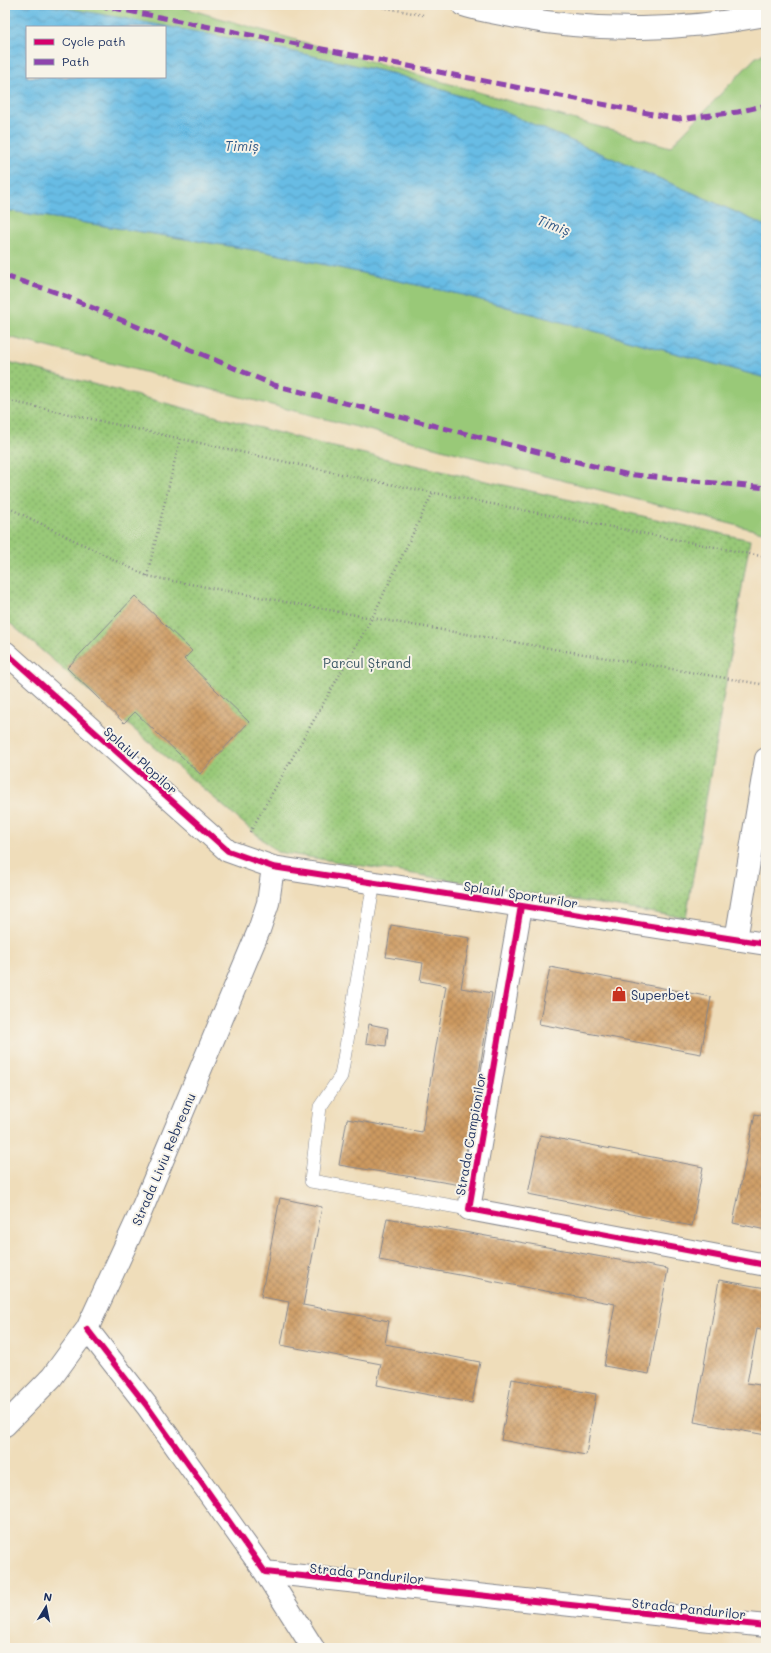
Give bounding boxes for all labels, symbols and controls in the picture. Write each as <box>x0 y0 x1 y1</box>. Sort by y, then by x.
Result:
legend <box>26 26 166 78</box>
text: Cycle path <box>62 33 125 49</box>
text: Path <box>62 53 89 69</box>
water label: Timiș <box>225 136 259 155</box>
water label: Timiș <box>535 210 574 240</box>
park label: Parcul Ștrand <box>323 654 411 672</box>
street label: Splaiul Plopilor <box>101 722 181 798</box>
street label: Splaiul Sporturilor <box>463 877 579 911</box>
shop icon: Superbet <box>610 985 628 1003</box>
place label: Superbet <box>631 986 690 1003</box>
street label: Strada Campionilor <box>451 1071 489 1197</box>
street label: Strada Liviu Rebreanu <box>127 1090 199 1228</box>
street label: Strada Pandurilor <box>309 1559 425 1587</box>
north arrow <box>26 1587 66 1627</box>
text: N <box>42 1589 53 1605</box>
street label: Strada Pandurilor <box>631 1594 747 1622</box>

